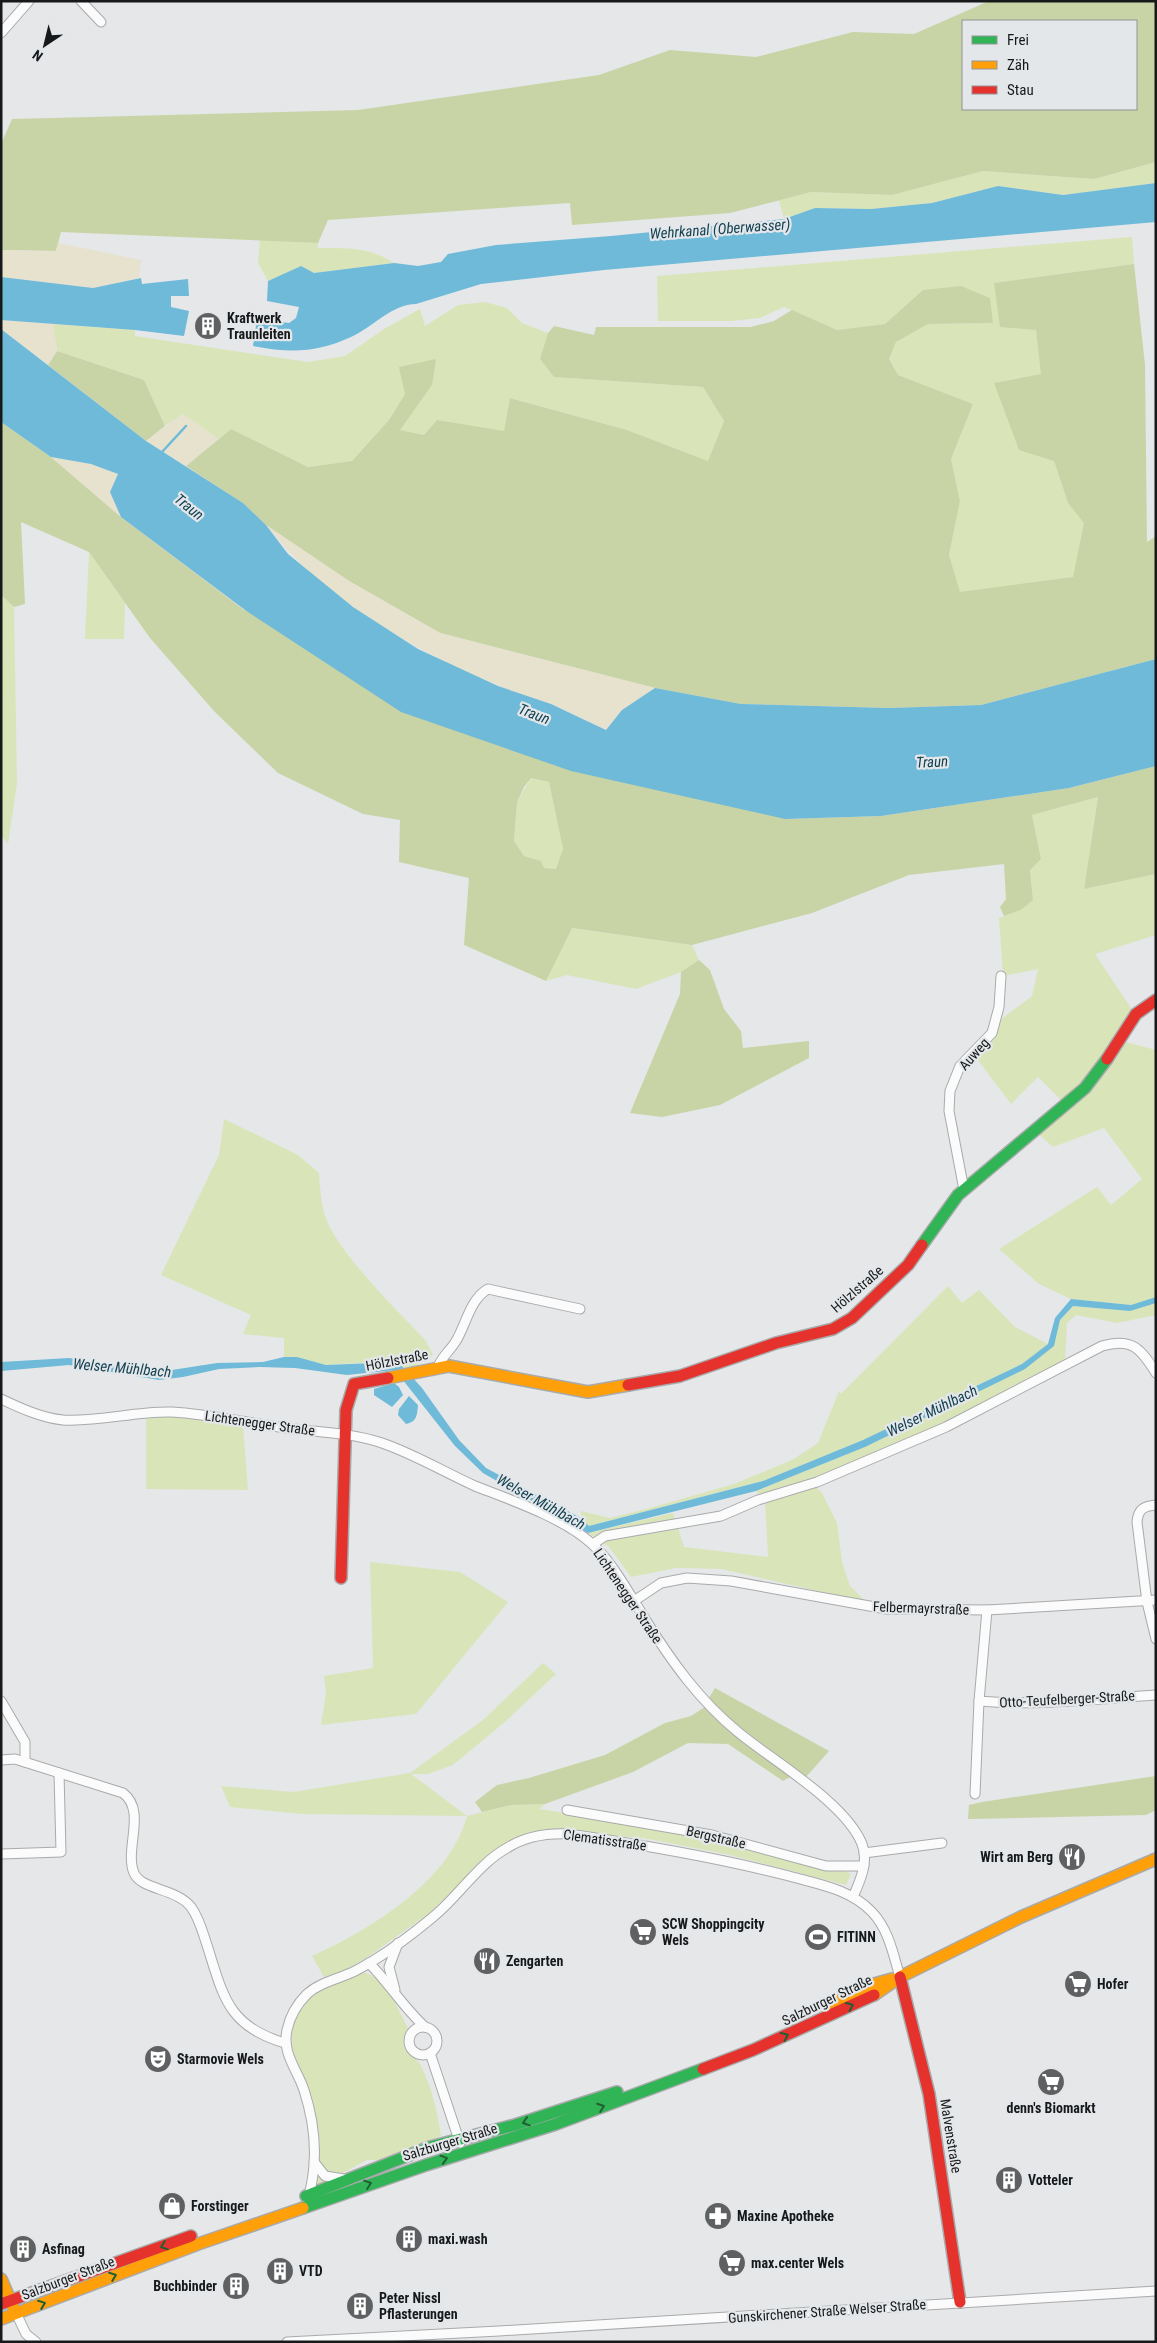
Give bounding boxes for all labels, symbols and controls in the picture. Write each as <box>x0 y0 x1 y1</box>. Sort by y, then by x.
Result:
north arrow <box>20 20 70 70</box>
legend <box>962 20 1137 110</box>
text: Frei <box>1007 31 1029 49</box>
text: N <box>29 47 46 65</box>
text: Zäh <box>1007 56 1029 74</box>
text: Stau <box>1007 81 1034 99</box>
water label: Wehrkanal (Oberwasser) <box>649 215 791 243</box>
place label: Kraftwerk Traunleiten <box>227 310 291 342</box>
building icon: Kraftwerk Traunleiten <box>193 311 223 341</box>
water label: Traun <box>171 490 207 524</box>
water label: Traun <box>516 700 552 728</box>
water label: Traun <box>915 752 949 772</box>
street label: Auweg <box>956 1035 992 1073</box>
street label: Hölzlstraße <box>828 1262 886 1316</box>
street label: Hölzlstraße <box>364 1346 430 1374</box>
water label: Welser Mühlbach <box>72 1355 172 1381</box>
water label: Welser Mühlbach <box>884 1381 980 1441</box>
street label: Lichtenegger Straße <box>204 1407 316 1439</box>
water label: Welser Mühlbach <box>494 1470 588 1534</box>
street label: Lichtenegger Straße <box>590 1546 666 1647</box>
street label: Felbermayrstraße <box>873 1598 970 1618</box>
street label: Otto-Teufelberger-Straße <box>999 1687 1136 1711</box>
street label: Bergstraße <box>685 1822 748 1852</box>
street label: Clematisstraße <box>562 1826 648 1854</box>
restaurant icon: Wirt am Berg <box>1057 1842 1087 1872</box>
place label: Wirt am Berg <box>980 1849 1053 1865</box>
place label: SCW Shoppingcity Wels <box>662 1916 765 1948</box>
supermarket icon: SCW Shoppingcity Wels <box>628 1917 658 1947</box>
sports icon: FITINN <box>803 1922 833 1952</box>
place label: FITINN <box>837 1929 876 1945</box>
restaurant icon: Zengarten <box>472 1946 502 1976</box>
place label: Zengarten <box>506 1953 563 1969</box>
supermarket icon: Hofer <box>1063 1969 1093 1999</box>
street label: Salzburger Straße <box>779 1971 875 2029</box>
place label: Hofer <box>1097 1976 1129 1992</box>
one-way arrow <box>845 2001 854 2012</box>
one-way arrow <box>780 2032 789 2042</box>
theatre icon: Starmovie Wels <box>143 2044 173 2074</box>
place label: Starmovie Wels <box>177 2051 264 2067</box>
supermarket icon: denn's Biomarkt <box>1036 2067 1066 2097</box>
street label: Malvenstraße <box>937 2098 965 2175</box>
place label: denn's Biomarkt <box>1006 2100 1096 2116</box>
one-way arrow <box>597 2103 605 2113</box>
one-way arrow <box>523 2116 531 2126</box>
street label: Salzburger Straße <box>401 2120 500 2164</box>
one-way arrow <box>439 2155 448 2165</box>
building icon: Votteler <box>994 2165 1024 2195</box>
place label: Votteler <box>1028 2172 1073 2188</box>
one-way arrow <box>363 2180 372 2190</box>
shop icon: Forstinger <box>157 2191 187 2221</box>
place label: Forstinger <box>191 2198 249 2214</box>
pharmacy icon: Maxine Apotheke <box>703 2201 733 2231</box>
place label: Maxine Apotheke <box>737 2208 834 2224</box>
building icon: maxi.wash <box>394 2224 424 2254</box>
place label: maxi.wash <box>428 2231 488 2247</box>
building icon: Asfinag <box>8 2234 38 2264</box>
one-way arrow <box>160 2240 169 2250</box>
place label: Asfinag <box>42 2241 85 2257</box>
supermarket icon: max.center Wels <box>717 2248 747 2278</box>
street label: Salzburger Straße <box>19 2253 117 2303</box>
place label: max.center Wels <box>751 2255 844 2271</box>
building icon: VTD <box>265 2256 295 2286</box>
place label: VTD <box>299 2263 323 2279</box>
building icon: Buchbinder <box>221 2271 251 2301</box>
one-way arrow <box>109 2272 117 2282</box>
place label: Buchbinder <box>153 2278 217 2294</box>
place label: Peter Nissl Pflasterungen <box>379 2290 458 2322</box>
building icon: Peter Nissl Pflasterungen <box>345 2291 375 2321</box>
street label: Gunskirchener Straße Welser Straße <box>728 2296 927 2326</box>
one-way arrow <box>37 2300 46 2310</box>

